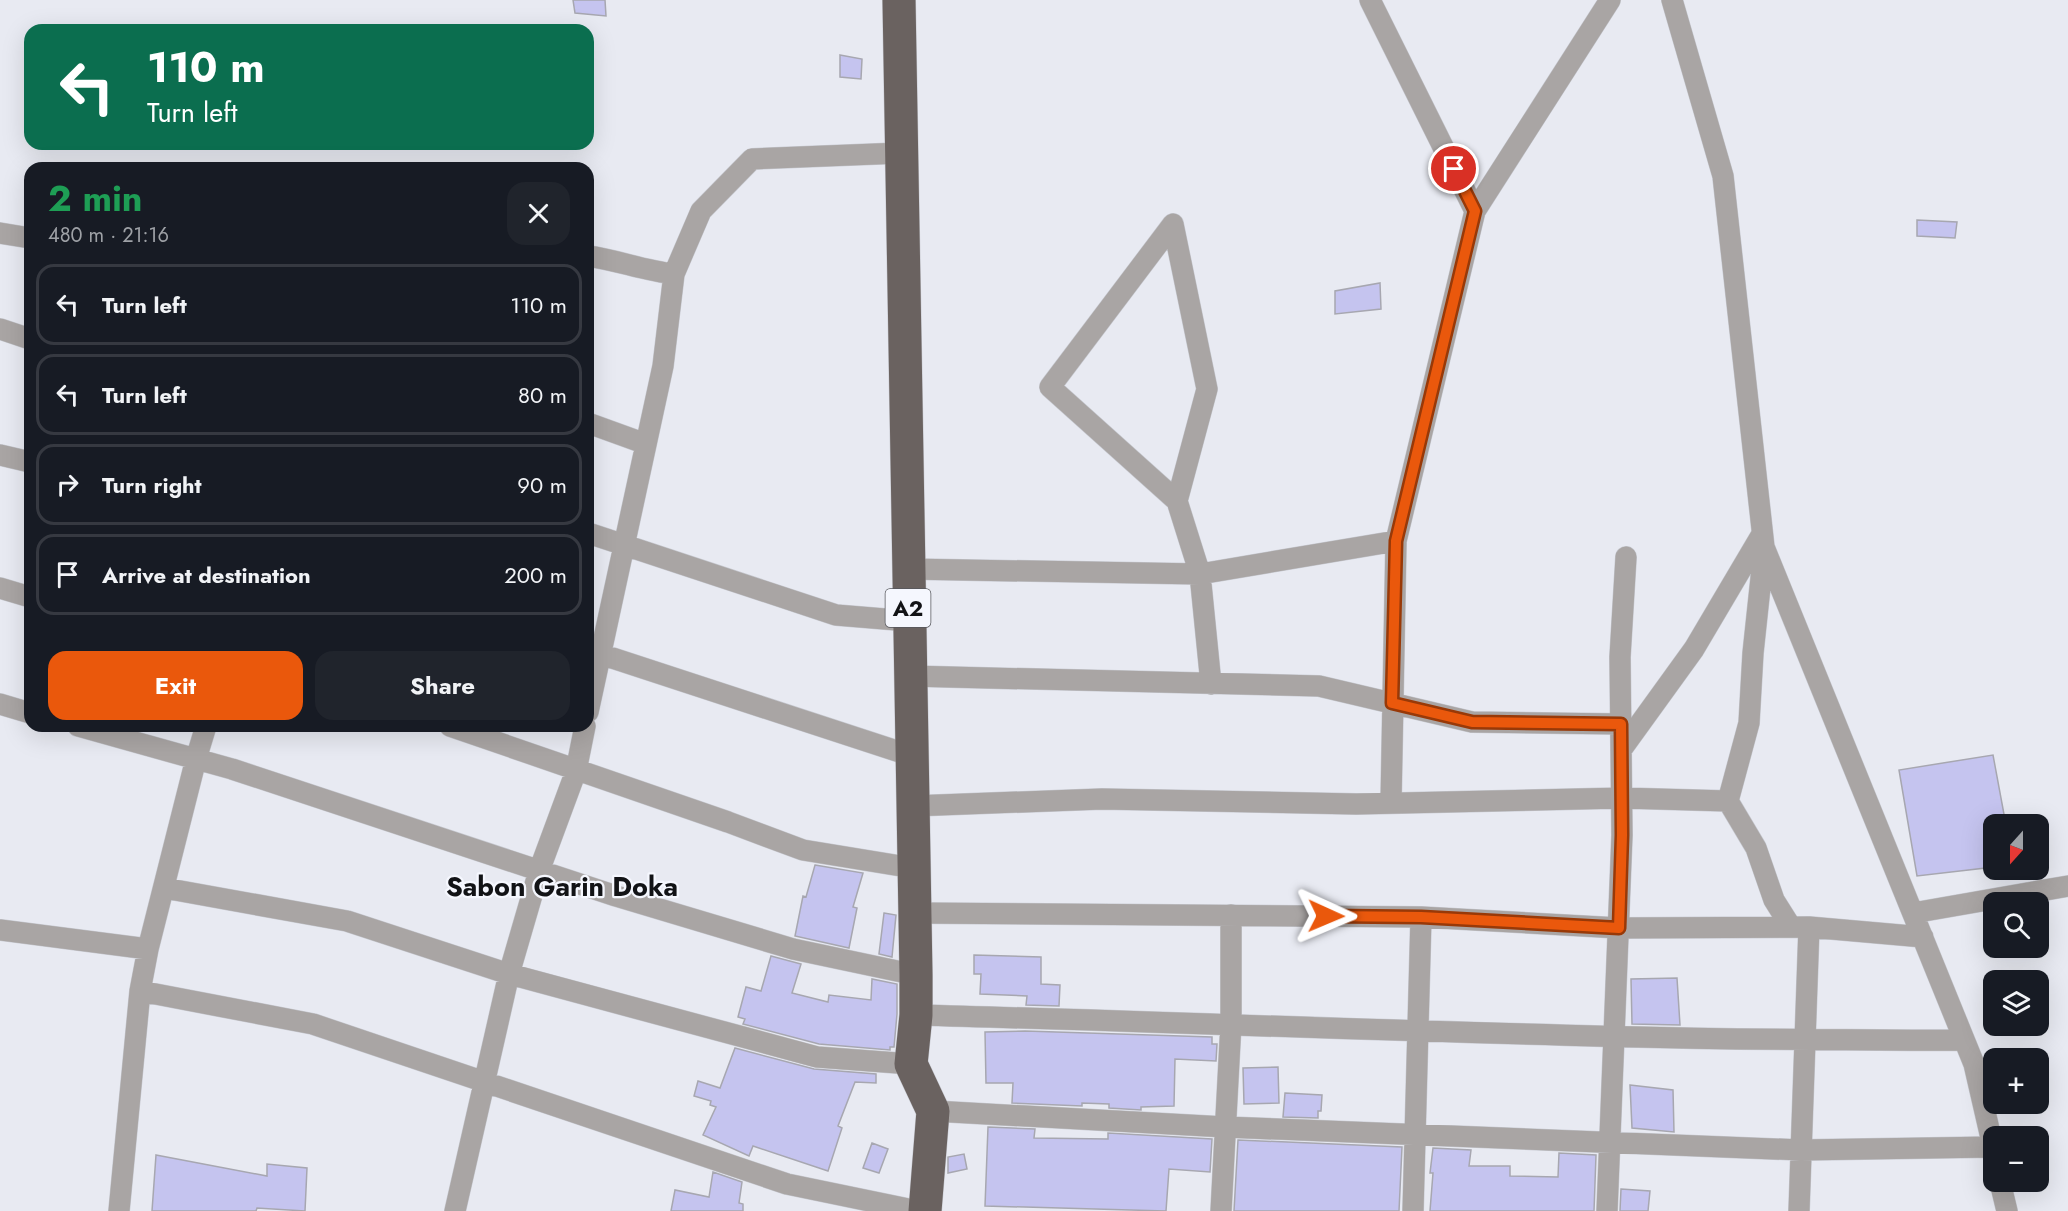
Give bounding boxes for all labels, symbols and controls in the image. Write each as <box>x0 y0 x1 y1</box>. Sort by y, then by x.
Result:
text: 110 m <box>147 37 265 98</box>
icon: left <box>48 48 126 126</box>
text: Turn left <box>147 93 237 132</box>
pin <box>1428 143 1479 194</box>
icon: arrive <box>1437 152 1470 185</box>
text: 2 min <box>48 172 143 224</box>
button: close <box>507 182 570 245</box>
text: 480 m · 21:16 <box>48 221 169 250</box>
icon: left <box>51 288 84 321</box>
text: Turn left <box>102 289 187 321</box>
text: 110 m <box>510 289 567 321</box>
icon: left <box>51 378 84 411</box>
text: Turn left <box>102 379 187 411</box>
text: 80 m <box>518 379 567 411</box>
icon: right <box>51 468 84 501</box>
text: Turn right <box>102 469 202 501</box>
text: 90 m <box>517 469 567 501</box>
icon: arrive <box>51 558 84 591</box>
text: Arrive at destination <box>102 559 311 591</box>
text: 200 m <box>504 559 567 591</box>
road number: A2 <box>886 589 930 627</box>
button: Exit <box>48 651 303 720</box>
button: Share <box>315 651 570 720</box>
north arrow <box>1983 814 2049 880</box>
map controls <box>1983 814 2049 1192</box>
district label: Sabon Garin Doka <box>446 867 678 906</box>
position arrow <box>1294 884 1358 948</box>
button: search <box>1983 892 2049 958</box>
button: layers <box>1983 970 2049 1036</box>
button: + <box>1983 1048 2049 1114</box>
button: − <box>1983 1126 2049 1192</box>

